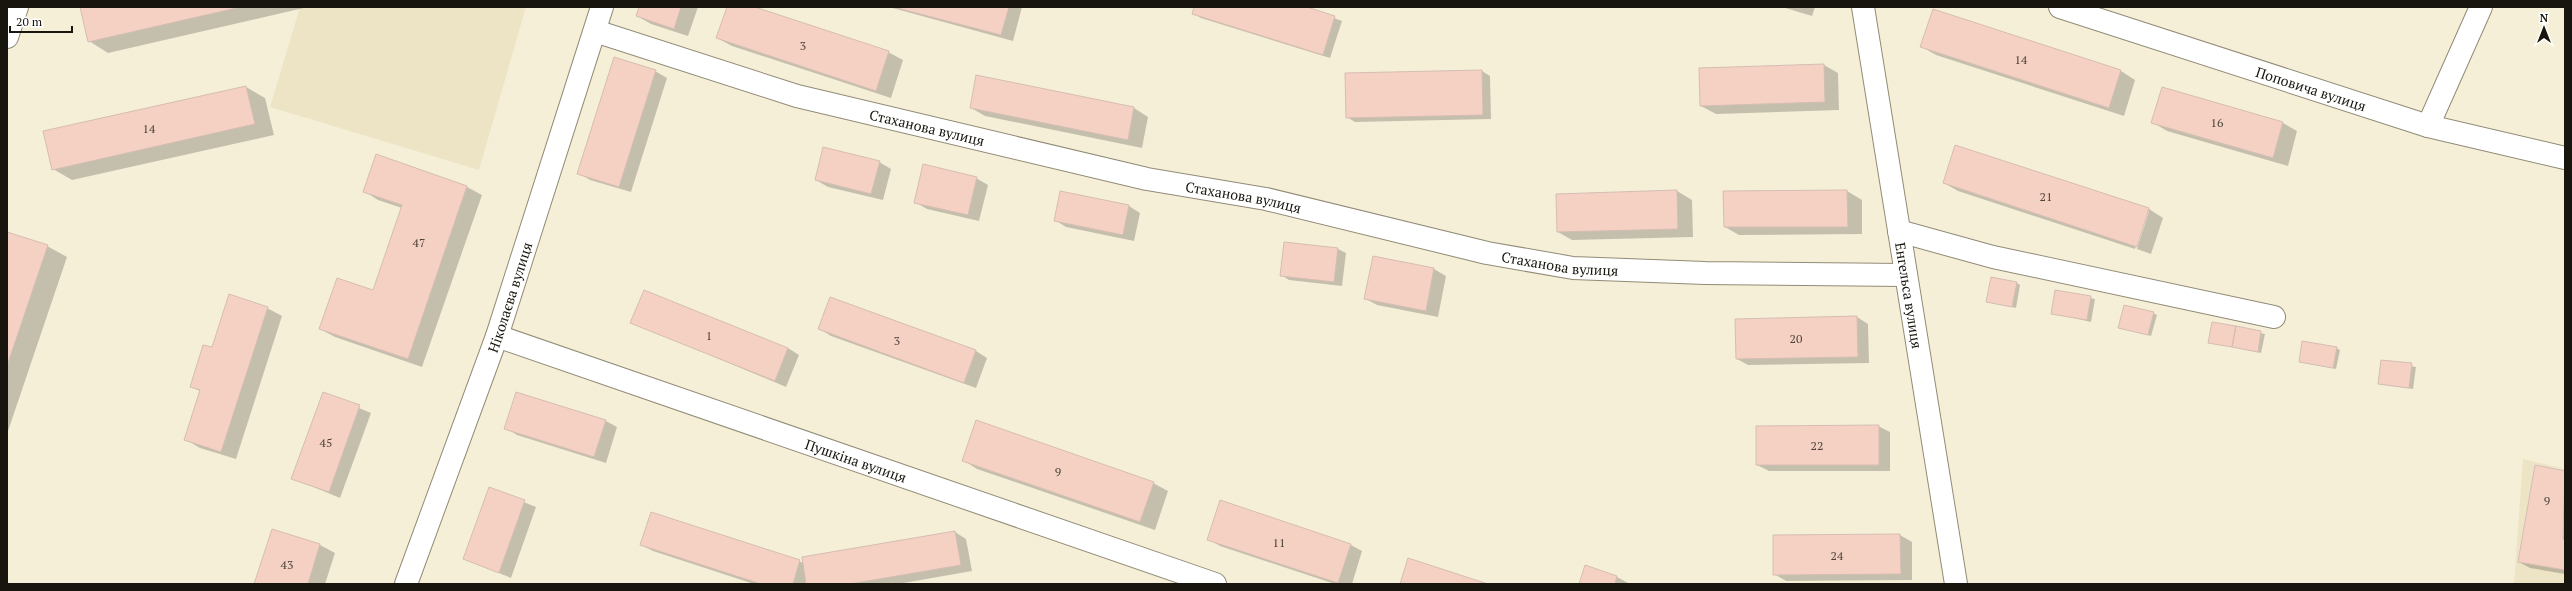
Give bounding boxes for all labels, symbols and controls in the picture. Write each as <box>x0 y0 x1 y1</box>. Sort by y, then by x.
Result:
scale bar <box>10 8 72 34</box>
north arrow <box>2524 8 2564 48</box>
text: N <box>2540 11 2549 25</box>
text: 20 m <box>16 14 43 29</box>
house number: 3 <box>800 38 806 53</box>
house number: 14 <box>2015 52 2028 67</box>
street label: Поповича вулиця <box>2254 62 2369 115</box>
street label: Стаханова вулиця <box>868 104 987 150</box>
house number: 16 <box>2211 115 2224 130</box>
house number: 14 <box>143 121 156 136</box>
street label: Стаханова вулиця <box>1184 176 1303 217</box>
house number: 21 <box>2040 189 2052 204</box>
house number: 47 <box>413 235 425 250</box>
street label: Ніколаєва вулиця <box>482 239 536 355</box>
street label: Енгельса вулиця <box>1892 241 1927 350</box>
street label: Стаханова вулиця <box>1500 246 1619 279</box>
house number: 1 <box>706 328 712 343</box>
house number: 20 <box>1790 331 1802 346</box>
house number: 3 <box>894 333 900 348</box>
street label: Пушкіна вулиця <box>803 434 909 486</box>
house number: 45 <box>320 435 332 450</box>
house number: 22 <box>1811 438 1823 453</box>
house number: 9 <box>1055 464 1061 479</box>
house number: 9 <box>2544 493 2550 508</box>
house number: 11 <box>1273 535 1285 550</box>
house number: 24 <box>1831 548 1844 563</box>
house number: 43 <box>281 557 293 572</box>

